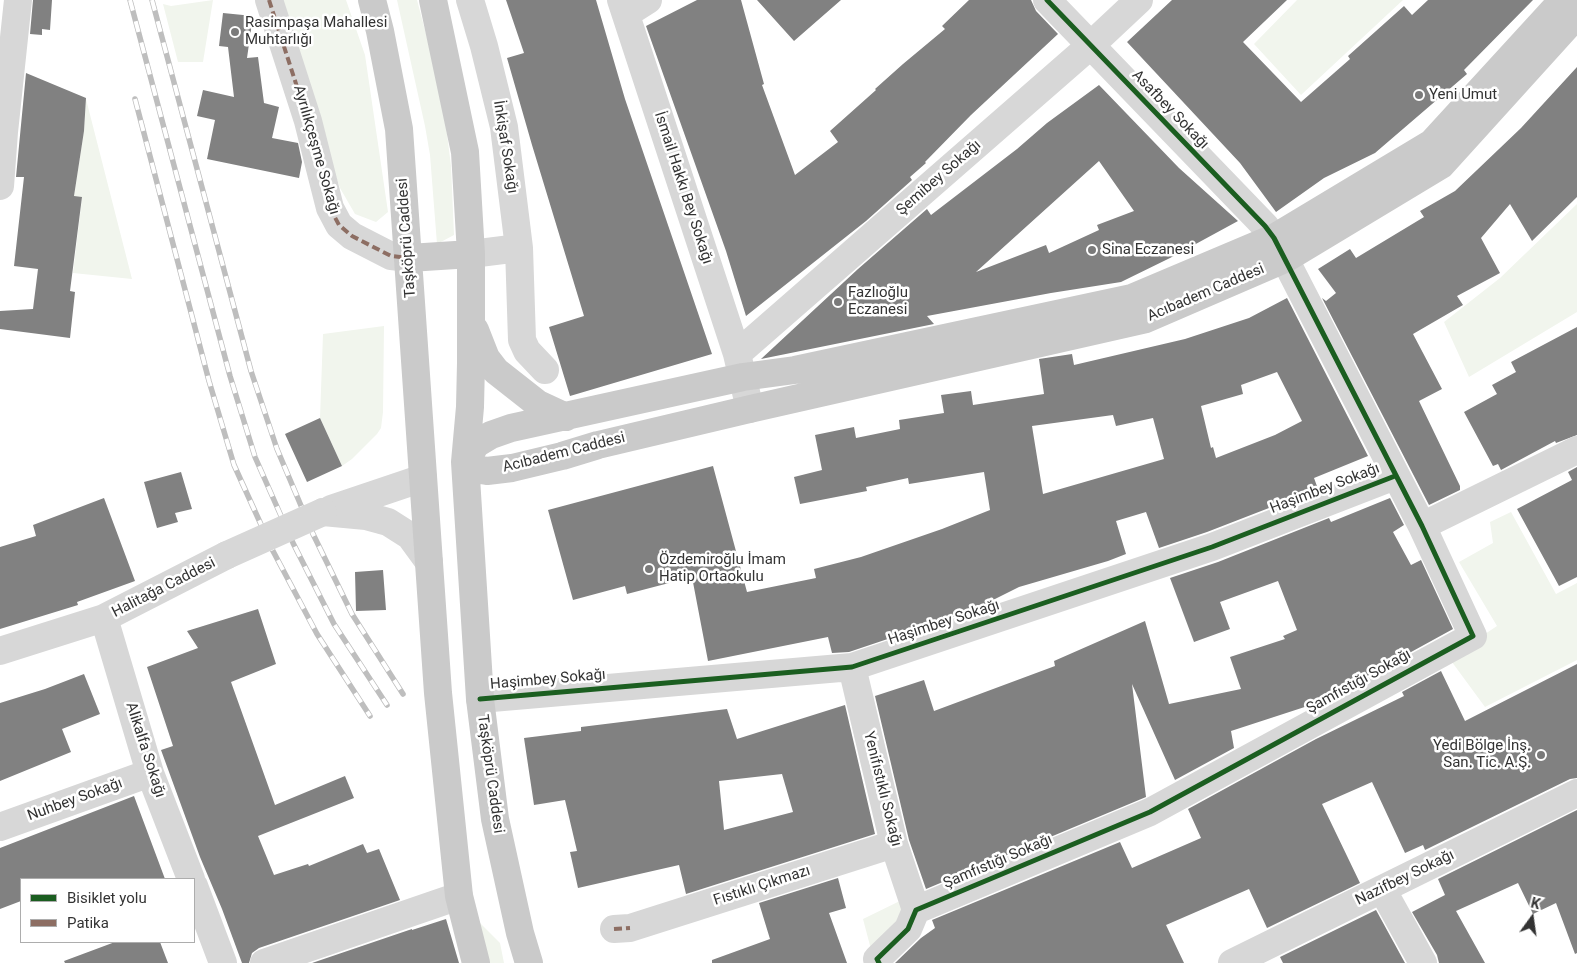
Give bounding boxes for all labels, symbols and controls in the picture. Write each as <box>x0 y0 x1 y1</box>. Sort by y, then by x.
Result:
place label: Rasimpaşa Mahallesi Muhtarlığı <box>245 14 387 49</box>
marker: Rasimpaşa Mahallesi Muhtarlığı <box>229 26 241 38</box>
street label: Asafbey Sokağı <box>1128 67 1212 153</box>
street label: Ayrılıkçeşme Sokağı <box>289 83 343 217</box>
place label: Yeni Umut <box>1429 86 1497 104</box>
marker: Yeni Umut <box>1413 89 1425 101</box>
street label: İnkişaf Sokağı <box>489 99 521 195</box>
street label: İsmail Hakkı Bey Sokağı <box>650 110 716 266</box>
street label: Şemibey Sokağı <box>893 136 985 220</box>
street label: Taşköprü Caddesi <box>394 178 420 298</box>
place label: Sina Eczanesi <box>1102 241 1194 259</box>
marker: Sina Eczanesi <box>1086 244 1098 256</box>
street label: Acıbadem Caddesi <box>1145 260 1267 326</box>
place label: Fazlıoğlu Eczanesi <box>848 284 908 319</box>
marker: Fazlıoğlu Eczanesi <box>832 296 844 308</box>
street label: Acıbadem Caddesi <box>501 429 627 477</box>
street label: Haşimbey Sokağı <box>1268 460 1382 518</box>
place label: Özdemiroğlu İmam Hatip Ortaokulu <box>659 551 786 586</box>
street label: Halitağa Caddesi <box>109 554 219 622</box>
marker: Özdemiroğlu İmam Hatip Ortaokulu <box>643 563 655 575</box>
street label: Haşimbey Sokağı <box>886 597 1002 649</box>
street label: Şamfıstığı Sokağı <box>1304 646 1414 718</box>
street label: Haşimbey Sokağı <box>490 666 606 694</box>
street label: Alikalfa Sokağı <box>121 700 169 800</box>
street label: Taşköprü Caddesi <box>473 713 507 835</box>
street label: Yenifıstıklı Sokağı <box>859 730 905 848</box>
place label: Yedi Bölge İnş. San. Tic. A.Ş. <box>1433 737 1531 772</box>
marker: Yedi Bölge İnş. San. Tic. A.Ş. <box>1535 749 1547 761</box>
street label: Nuhbey Sokağı <box>25 774 125 826</box>
street label: Şamfıstığı Sokağı <box>941 831 1055 893</box>
street label: Nazifbey Sokağı <box>1353 846 1457 910</box>
street label: Fıstıklı Çıkmazı <box>711 862 813 910</box>
legend <box>20 878 195 943</box>
text: Bisiklet yolu <box>67 889 147 907</box>
north arrow <box>1507 893 1557 943</box>
text: K <box>1529 895 1542 912</box>
text: Patika <box>67 914 109 932</box>

